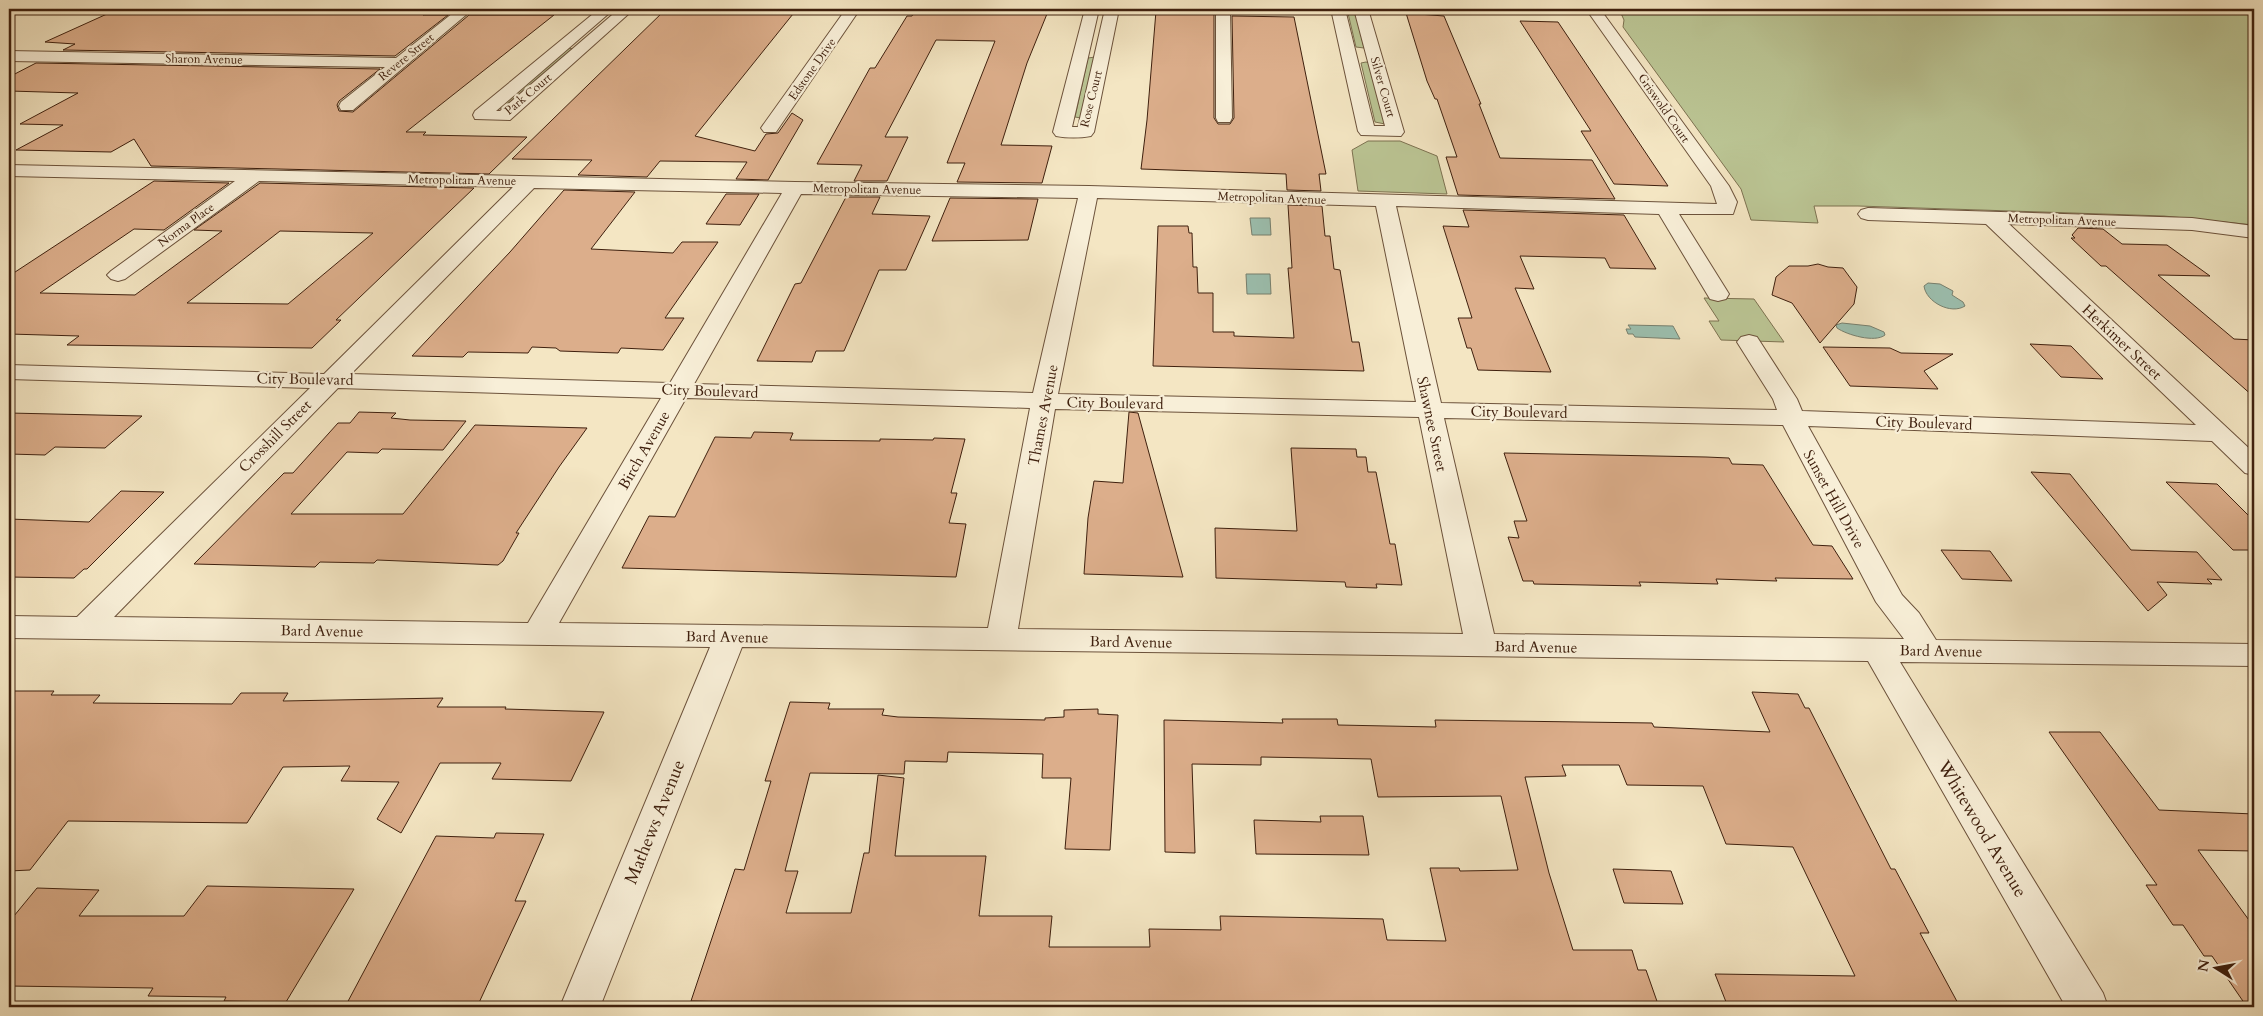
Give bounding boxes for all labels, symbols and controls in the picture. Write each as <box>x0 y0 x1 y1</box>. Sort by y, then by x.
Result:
street label: Revere Street <box>375 30 437 84</box>
street label: Edstone Drive <box>785 35 839 103</box>
street label: Sharon Avenue <box>165 50 243 68</box>
street label: Silver Court <box>1367 55 1399 119</box>
street label: Rose Court <box>1076 69 1106 129</box>
street label: Park Court <box>501 70 555 118</box>
street label: Griswold Court <box>1634 70 1694 146</box>
street label: Metropolitan Avenue <box>408 171 516 189</box>
street label: Metropolitan Avenue <box>813 180 921 198</box>
street label: Metropolitan Avenue <box>1217 188 1327 208</box>
street label: Norma Place <box>155 199 217 251</box>
street label: Metropolitan Avenue <box>2007 210 2117 230</box>
street label: Herkimer Street <box>2078 300 2166 384</box>
street label: Thames Avenue <box>1023 362 1063 467</box>
street label: City Boulevard <box>256 368 354 390</box>
street label: Shawnee Street <box>1412 375 1452 474</box>
street label: City Boulevard <box>661 379 759 403</box>
street label: City Boulevard <box>1066 392 1164 414</box>
street label: Crosshill Street <box>234 395 316 477</box>
street label: City Boulevard <box>1470 401 1568 423</box>
street label: Birch Avenue <box>613 407 675 493</box>
street label: City Boulevard <box>1875 411 1973 435</box>
street label: Sunset Hill Drive <box>1799 446 1869 552</box>
street label: Bard Avenue <box>280 620 364 642</box>
street label: Bard Avenue <box>685 626 769 648</box>
street label: Bard Avenue <box>1089 631 1173 653</box>
street label: Bard Avenue <box>1494 636 1578 658</box>
street label: Bard Avenue <box>1899 640 1983 662</box>
street label: Whitewood Avenue <box>1931 755 2033 902</box>
street label: Mathews Avenue <box>619 756 691 888</box>
north arrow <box>2190 944 2240 994</box>
text: N <box>2193 958 2214 973</box>

